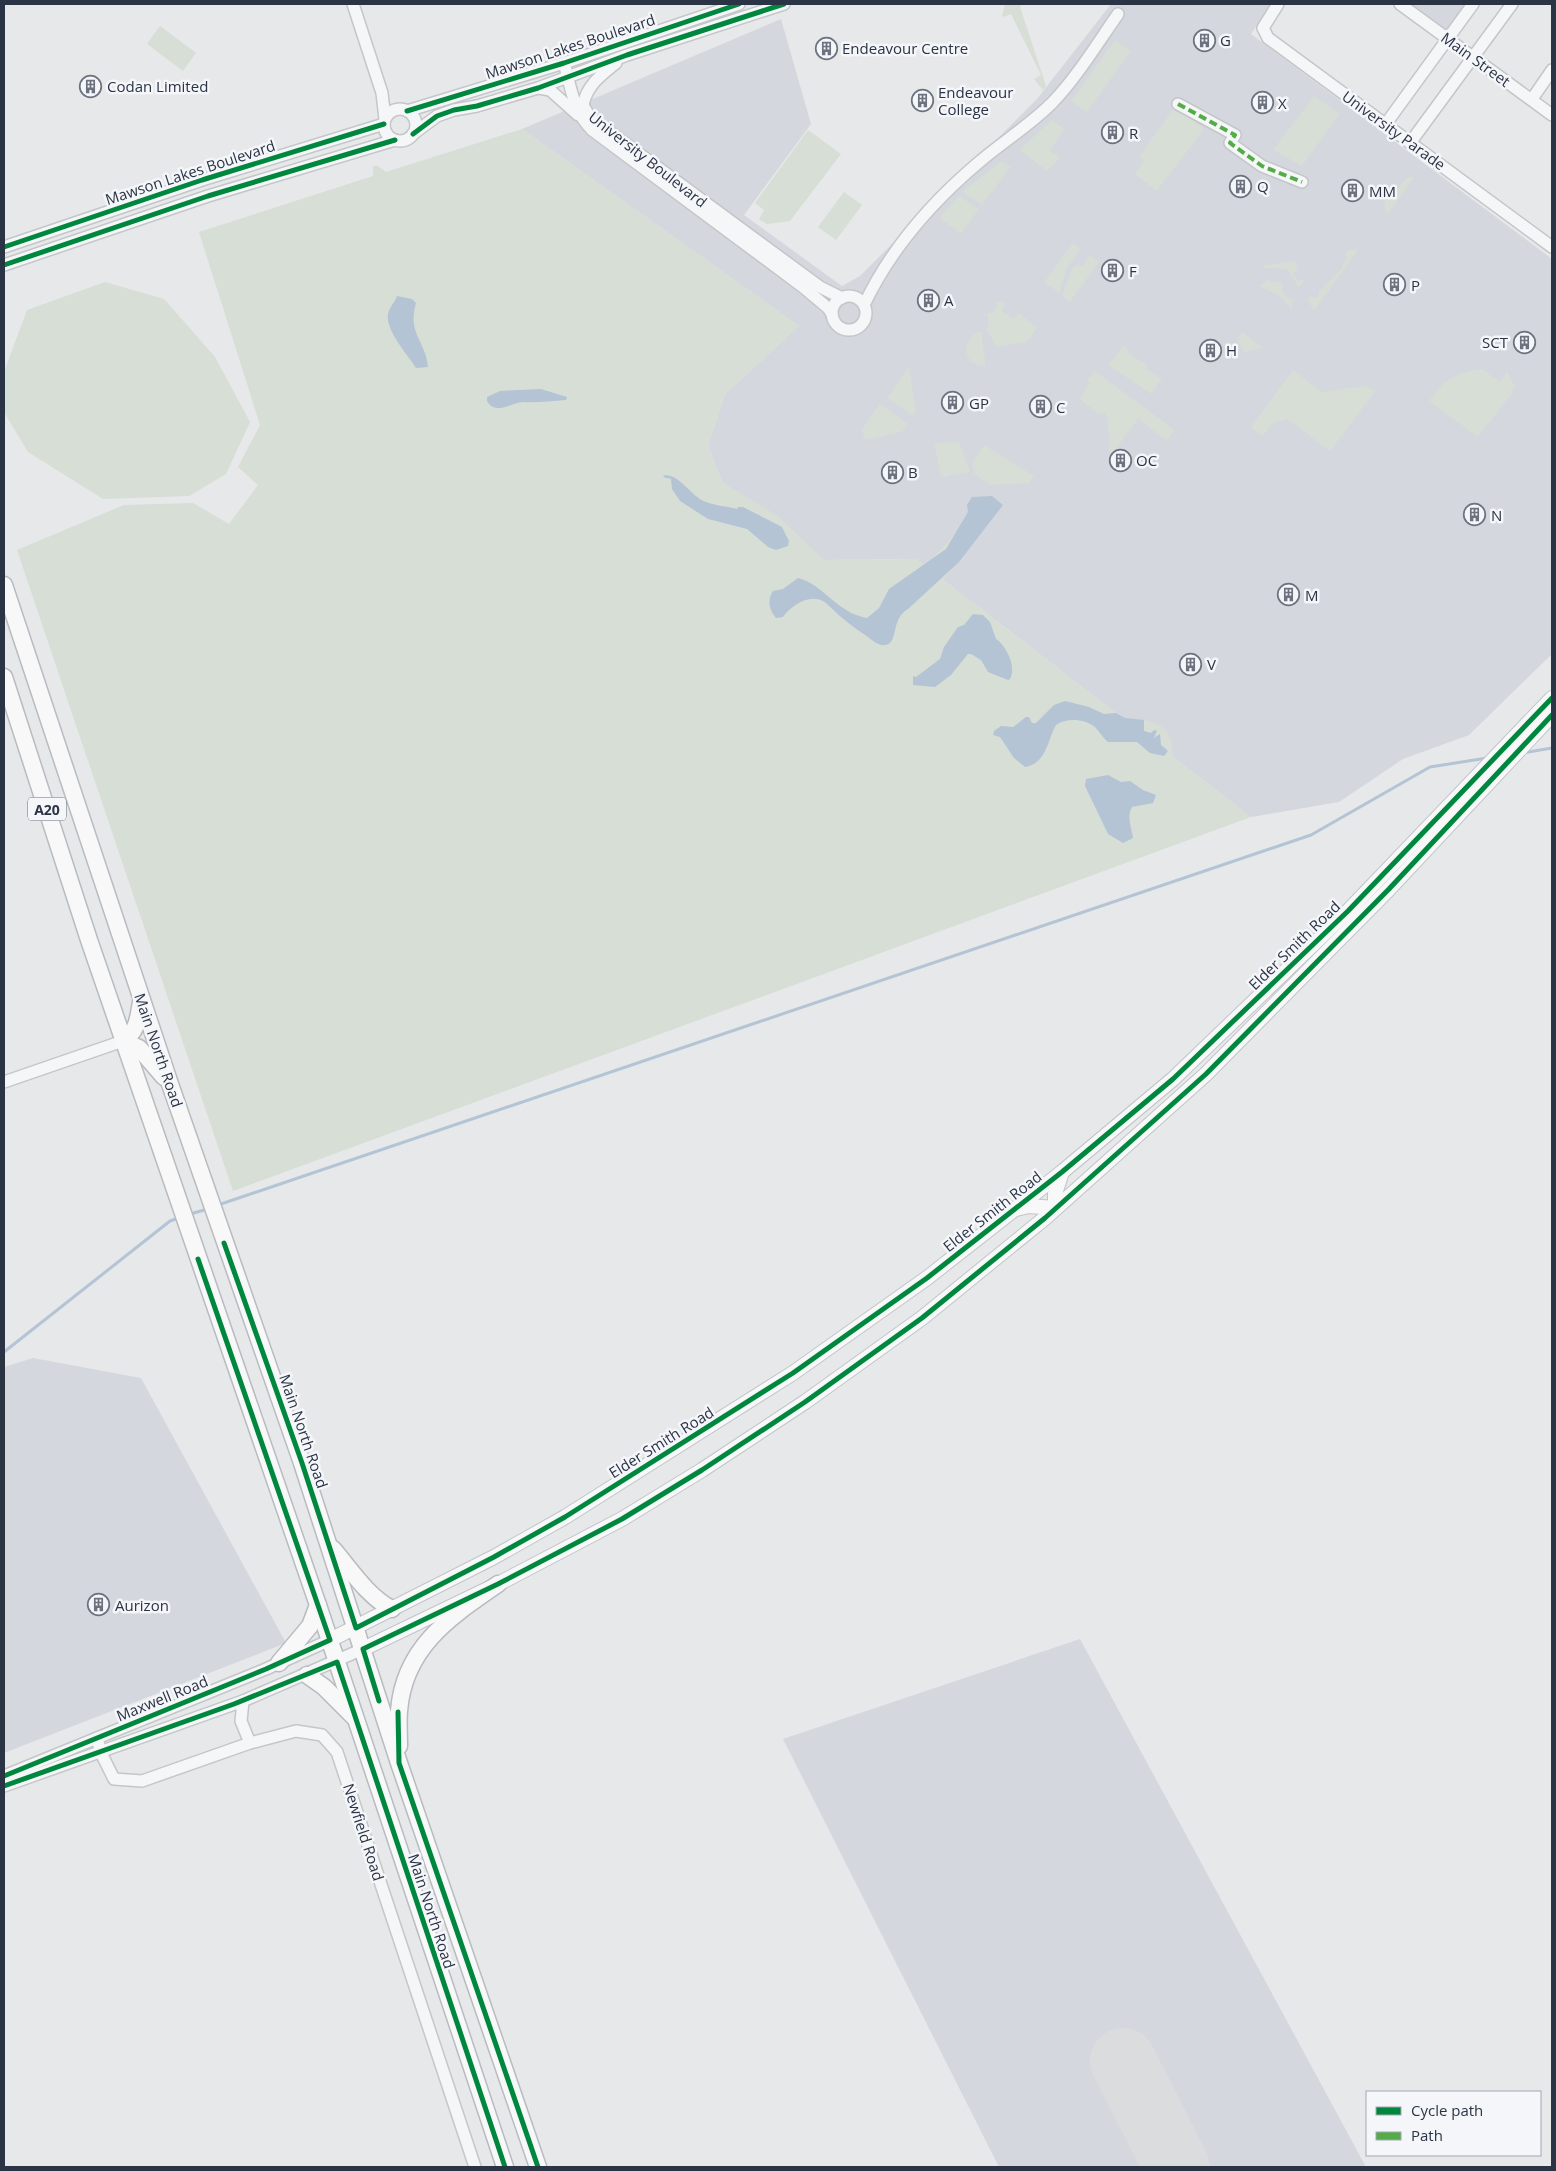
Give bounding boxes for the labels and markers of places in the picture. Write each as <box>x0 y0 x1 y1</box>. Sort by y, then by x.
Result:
building icon: G <box>1192 28 1216 52</box>
place label: G <box>1220 30 1231 50</box>
building icon: Endeavour Centre <box>814 36 838 60</box>
place label: Endeavour Centre <box>842 38 968 58</box>
building icon: Codan Limited <box>79 74 103 98</box>
place label: Codan Limited <box>107 76 208 96</box>
place label: Endeavour College <box>938 82 1013 119</box>
building icon: Endeavour College <box>910 89 934 113</box>
building icon: X <box>1250 91 1274 115</box>
place label: X <box>1278 93 1287 113</box>
building icon: R <box>1101 121 1125 145</box>
place label: R <box>1129 123 1139 143</box>
building icon: Q <box>1229 174 1253 198</box>
place label: Q <box>1257 176 1269 196</box>
building icon: MM <box>1341 179 1365 203</box>
place label: MM <box>1369 181 1396 201</box>
building icon: F <box>1101 259 1125 283</box>
place label: F <box>1129 261 1137 281</box>
building icon: P <box>1383 273 1407 297</box>
place label: P <box>1411 275 1420 295</box>
building icon: A <box>916 288 940 312</box>
place label: A <box>944 290 954 310</box>
building icon: SCT <box>1512 330 1536 354</box>
place label: SCT <box>1482 332 1509 352</box>
building icon: H <box>1198 338 1222 362</box>
place label: H <box>1226 340 1237 360</box>
building icon: GP <box>941 391 965 415</box>
place label: GP <box>969 393 989 413</box>
building icon: C <box>1028 395 1052 419</box>
place label: C <box>1056 397 1065 417</box>
building icon: OC <box>1108 448 1132 472</box>
place label: OC <box>1136 450 1157 470</box>
building icon: B <box>880 460 904 484</box>
place label: B <box>908 462 918 482</box>
building icon: N <box>1463 503 1487 527</box>
place label: N <box>1491 505 1502 525</box>
building icon: M <box>1277 583 1301 607</box>
place label: M <box>1305 585 1319 605</box>
building icon: V <box>1179 652 1203 676</box>
place label: V <box>1207 654 1216 674</box>
building icon: Aurizon <box>87 1593 111 1617</box>
place label: Aurizon <box>115 1595 169 1615</box>

